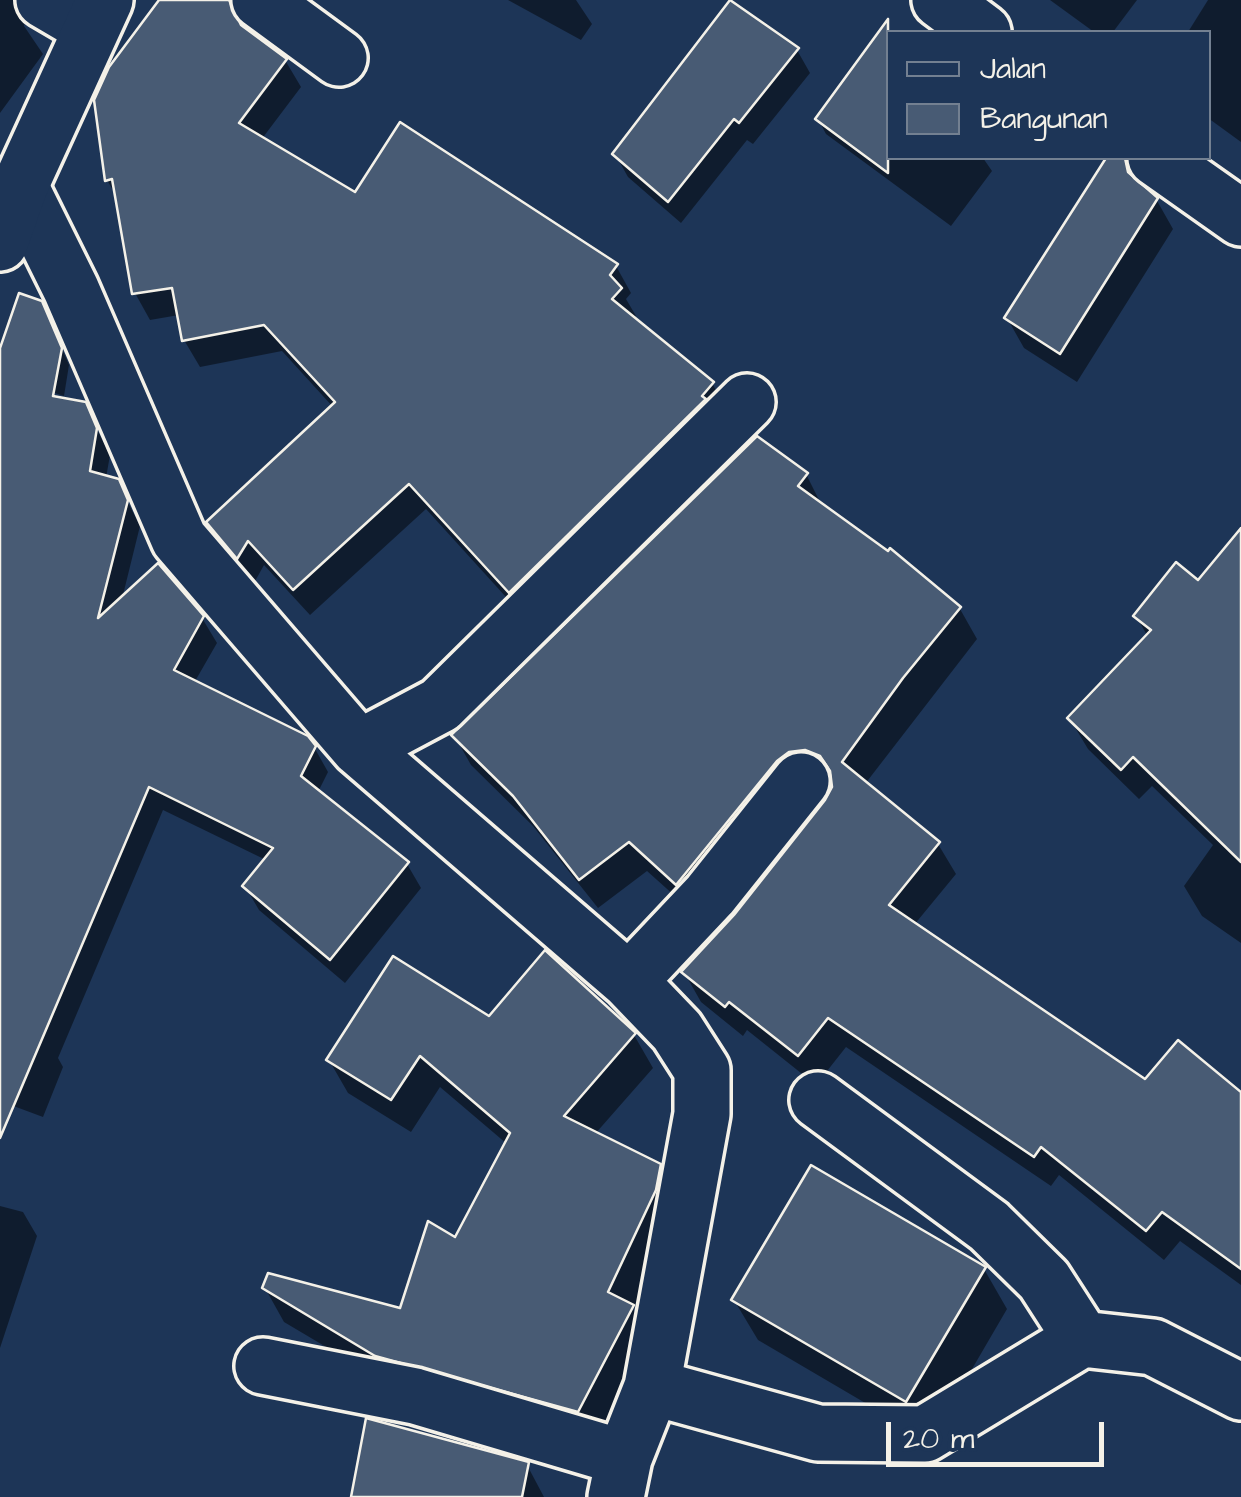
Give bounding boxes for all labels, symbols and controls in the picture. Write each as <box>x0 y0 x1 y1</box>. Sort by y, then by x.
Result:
legend <box>886 30 1211 160</box>
text: Jalan <box>980 48 1046 90</box>
text: Bangunan <box>980 98 1108 140</box>
scale bar <box>891 1402 1108 1464</box>
text: 20 m <box>903 1418 974 1460</box>

